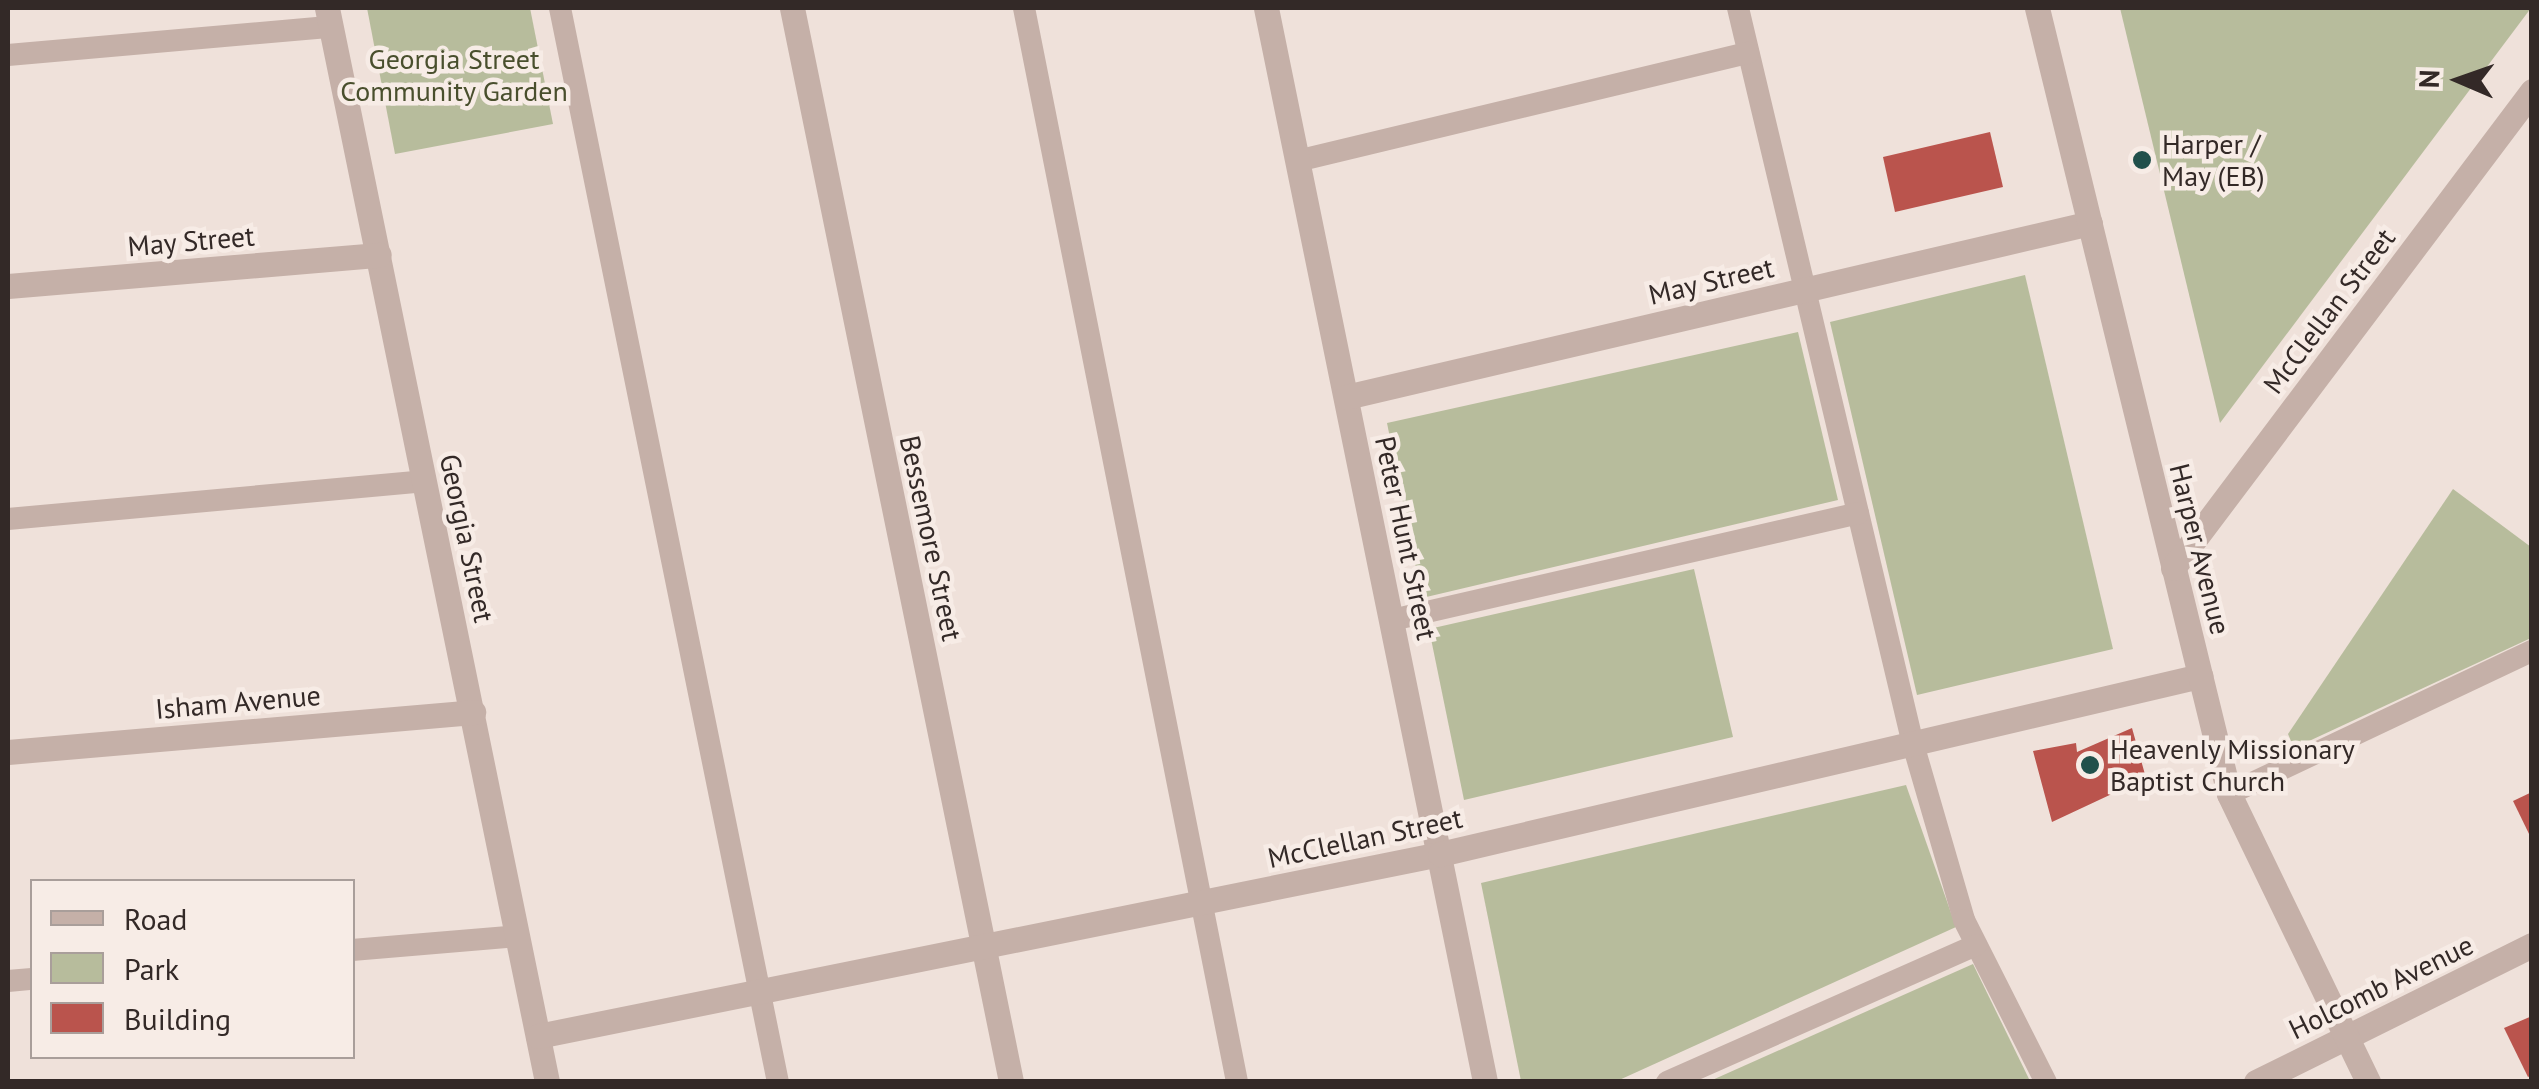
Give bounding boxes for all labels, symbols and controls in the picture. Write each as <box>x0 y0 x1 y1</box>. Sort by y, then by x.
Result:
north arrow <box>2409 30 2509 130</box>
park label: Georgia Street Community Garden <box>340 42 568 108</box>
text: N <box>2410 69 2447 89</box>
place label: Harper / May (EB) <box>2162 127 2266 193</box>
marker: Harper / May (EB) <box>2131 149 2153 171</box>
street label: May Street <box>126 219 256 263</box>
street label: McClellan Street <box>2256 222 2402 400</box>
street label: May Street <box>1645 250 1777 312</box>
street label: Bessemore Street <box>893 432 969 644</box>
street label: Peter Hunt Street <box>1368 433 1444 643</box>
street label: Georgia Street <box>433 451 501 625</box>
street label: Harper Avenue <box>2162 460 2238 638</box>
street label: Isham Avenue <box>153 678 323 726</box>
place label: Heavenly Missionary Baptist Church <box>2110 732 2356 798</box>
marker: Heavenly Missionary Baptist Church <box>2079 754 2101 776</box>
street label: McClellan Street <box>1265 801 1465 875</box>
legend <box>30 879 355 1059</box>
text: Road <box>124 899 188 938</box>
street label: Holcomb Avenue <box>2283 928 2479 1046</box>
text: Park <box>124 949 179 988</box>
text: Building <box>124 999 231 1038</box>

